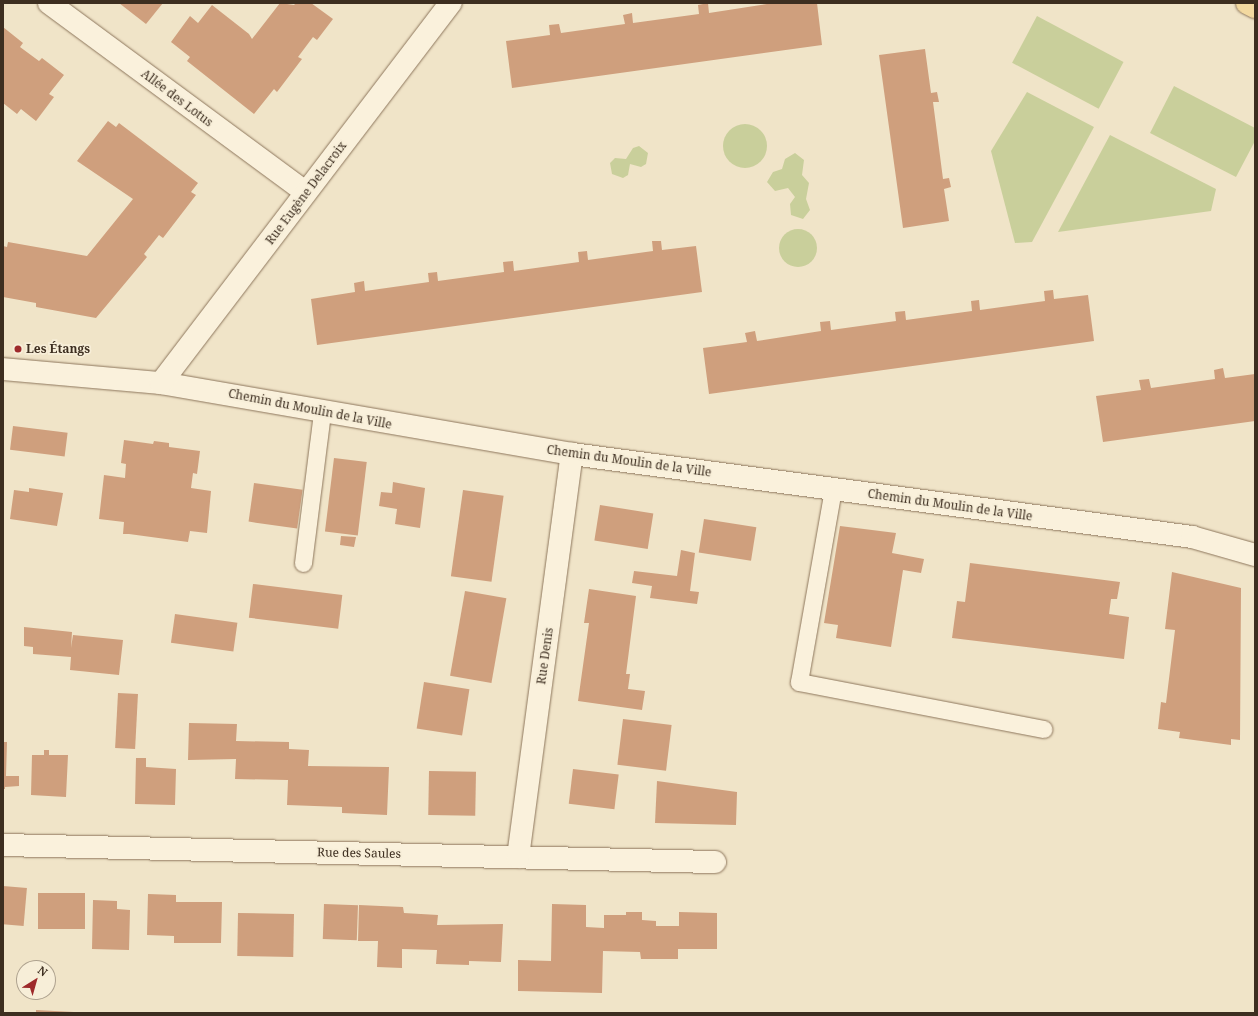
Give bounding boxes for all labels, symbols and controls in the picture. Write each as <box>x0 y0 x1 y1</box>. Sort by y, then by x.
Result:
street label: Allée des Lotus <box>138 66 216 130</box>
street label: Rue Eugène Delacroix <box>263 139 349 247</box>
place label: Les Étangs <box>26 342 90 356</box>
marker: Les Étangs <box>13 344 23 354</box>
street label: Chemin du Moulin de la Ville <box>227 386 393 432</box>
street label: Chemin du Moulin de la Ville <box>546 442 712 480</box>
street label: Chemin du Moulin de la Ville <box>867 486 1033 524</box>
street label: Rue Denis <box>534 627 556 685</box>
street label: Rue des Saules <box>317 845 401 861</box>
north arrow <box>16 960 56 1000</box>
text: N <box>35 962 51 979</box>

